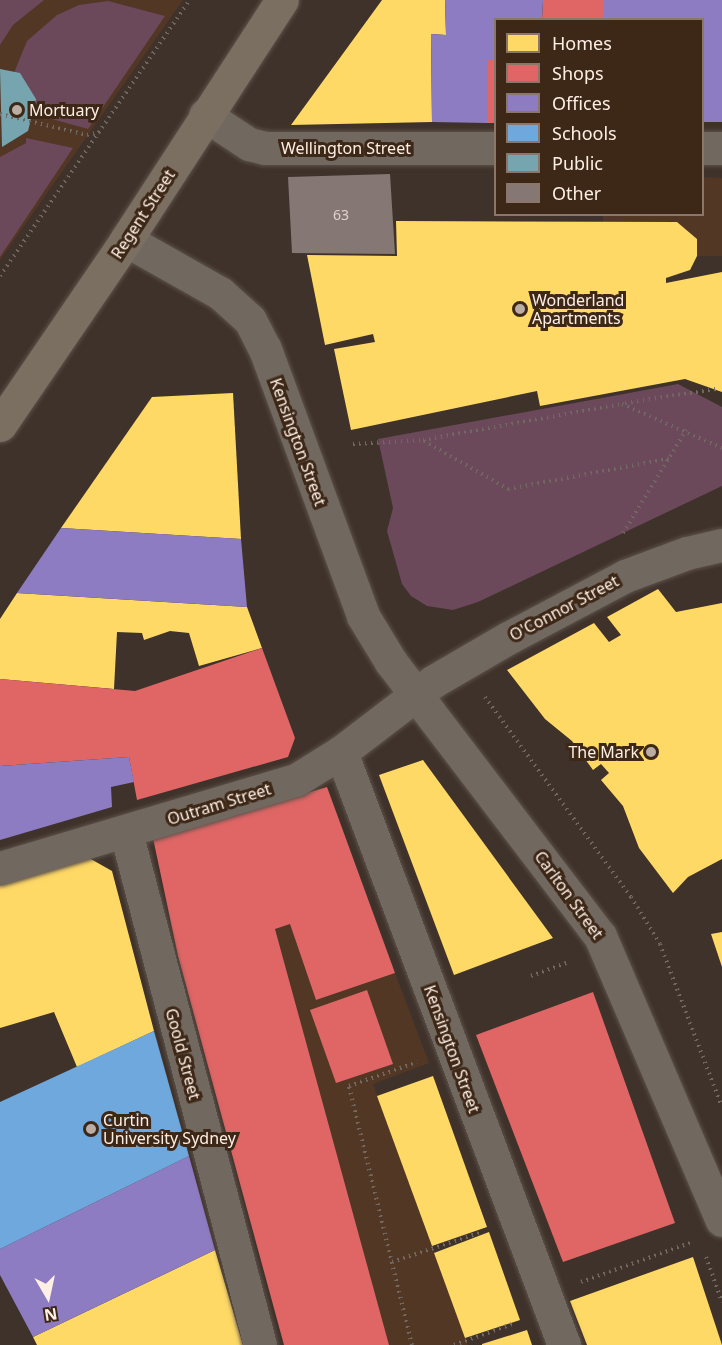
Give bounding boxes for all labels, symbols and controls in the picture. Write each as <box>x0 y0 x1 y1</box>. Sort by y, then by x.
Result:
legend <box>494 18 704 216</box>
text: Homes <box>552 31 612 55</box>
text: Shops <box>552 61 604 85</box>
text: Offices <box>552 91 611 115</box>
place label: Mortuary <box>29 100 99 120</box>
marker: Mortuary <box>10 103 24 117</box>
text: Schools <box>552 121 617 145</box>
street label: Wellington Street <box>281 138 411 158</box>
text: Public <box>552 151 603 175</box>
street label: Regent Street <box>107 166 179 262</box>
text: Other <box>552 181 601 205</box>
house number: 63 <box>333 207 349 223</box>
place label: Wonderland Apartments <box>532 290 624 328</box>
marker: Wonderland Apartments <box>513 302 527 316</box>
street label: Kensington Street <box>266 376 330 508</box>
street label: O'Connor Street <box>506 571 622 645</box>
place label: The Mark <box>568 742 639 762</box>
marker: The Mark <box>644 745 658 759</box>
street label: Outram Street <box>165 779 273 829</box>
street label: Carlton Street <box>531 847 607 943</box>
street label: Kensington Street <box>420 983 484 1115</box>
street label: Goold Street <box>162 1006 204 1102</box>
place label: Curtin University Sydney <box>103 1110 236 1148</box>
marker: Curtin University Sydney <box>84 1122 98 1136</box>
north arrow <box>18 1267 78 1327</box>
text: N <box>43 1303 59 1327</box>

